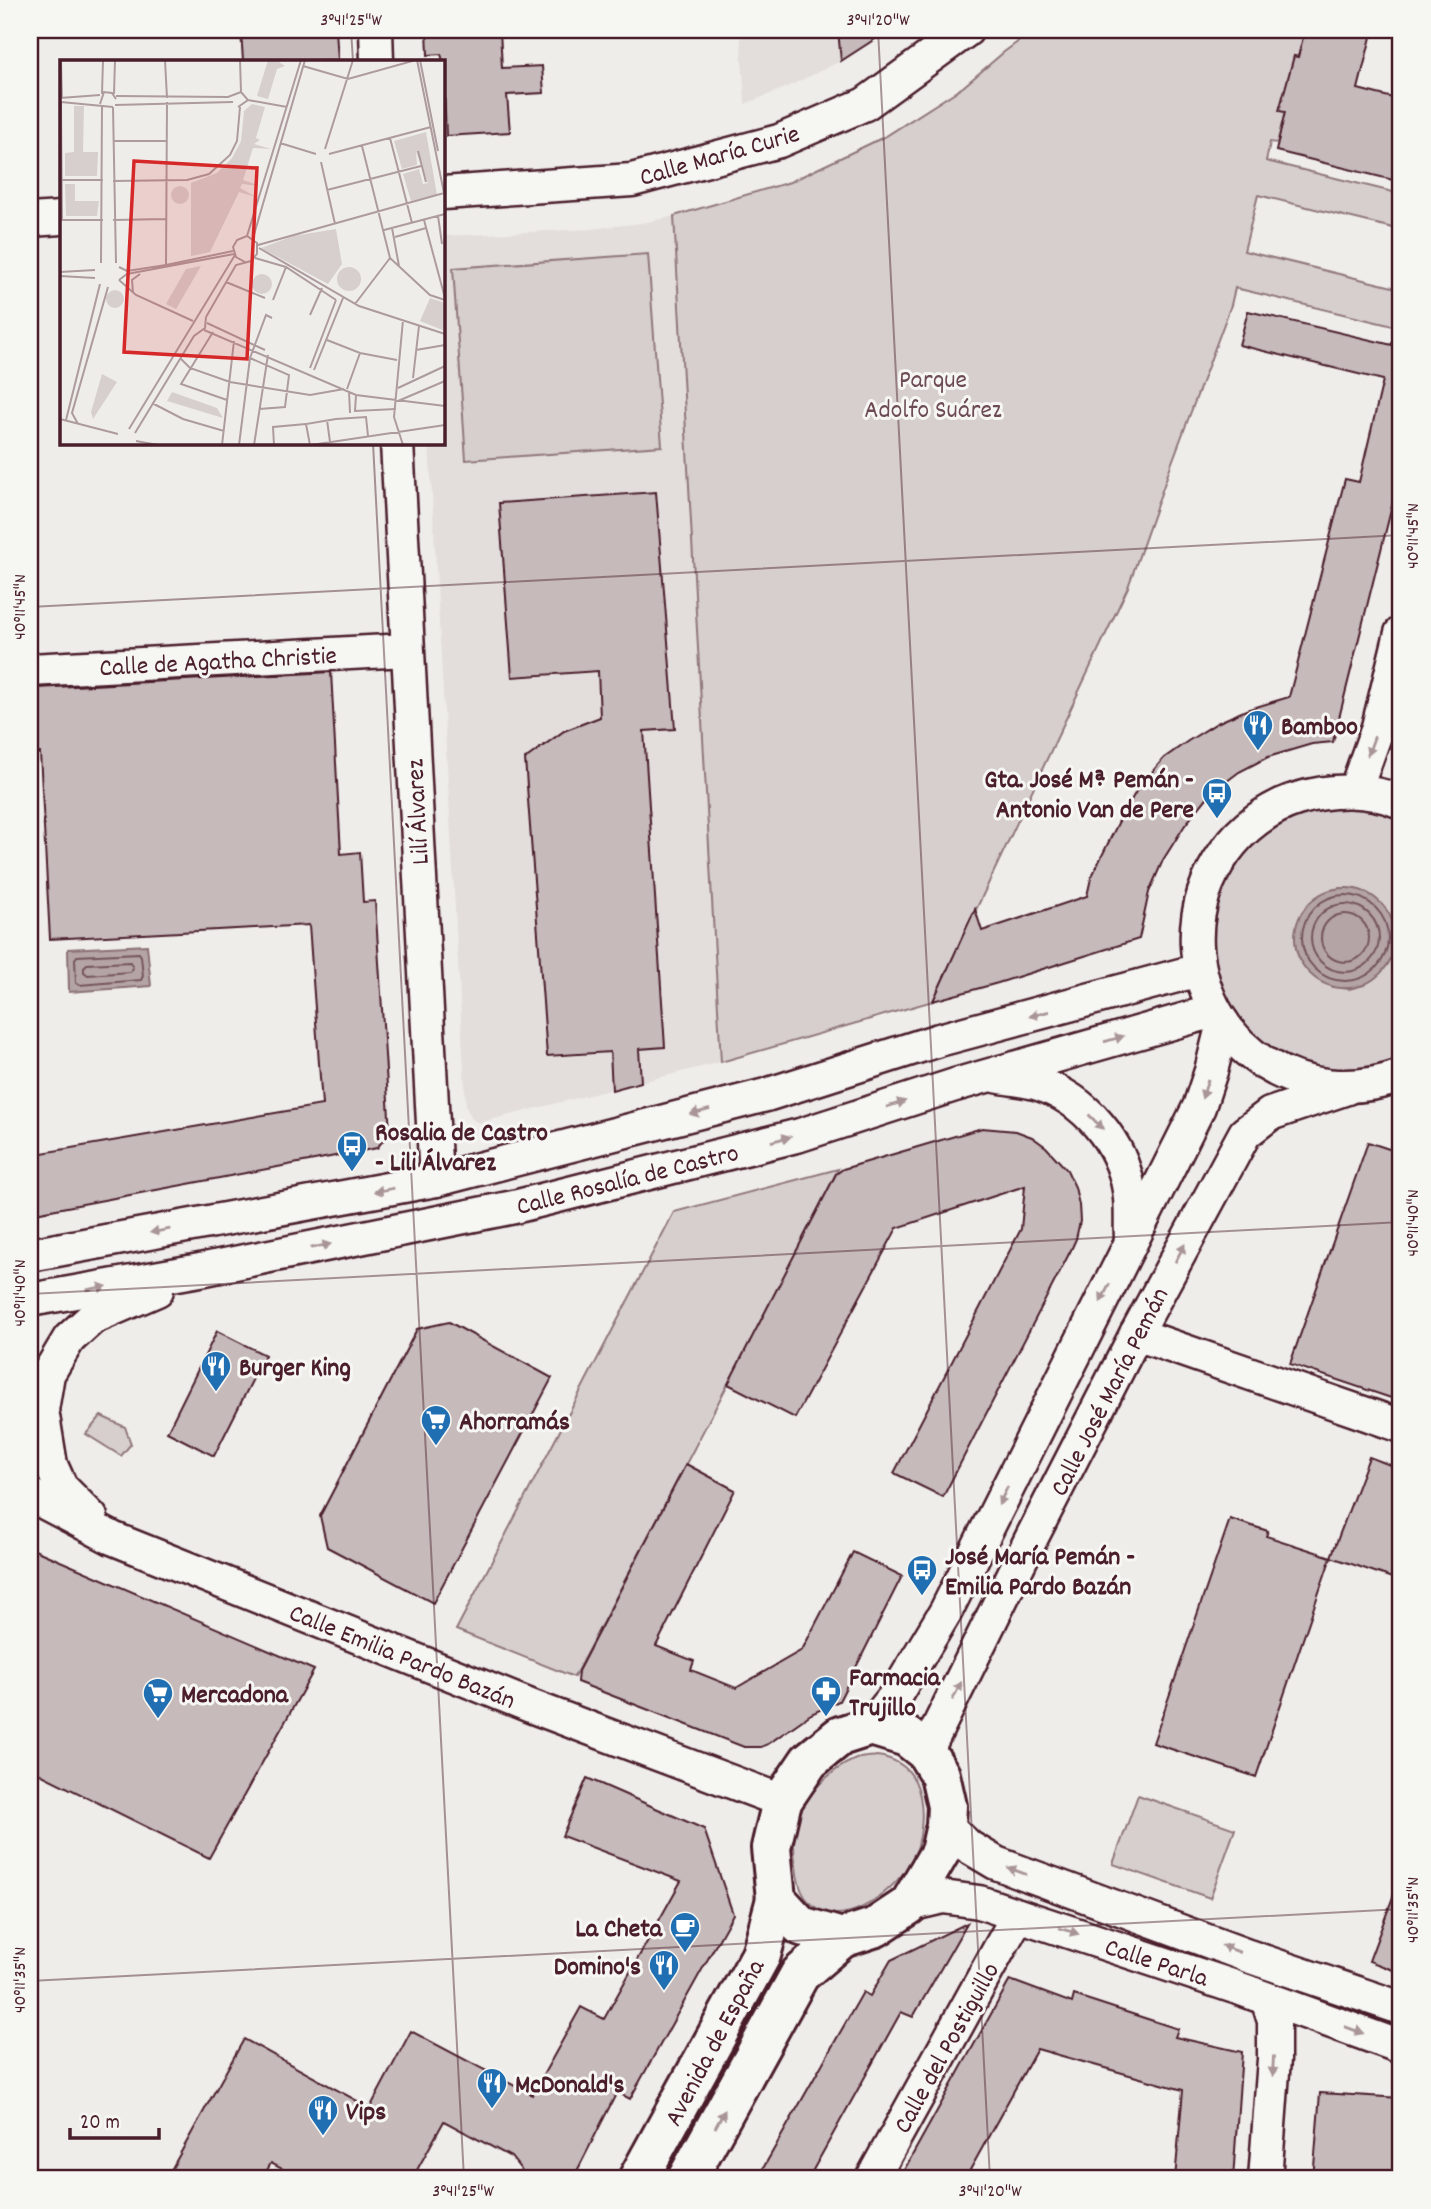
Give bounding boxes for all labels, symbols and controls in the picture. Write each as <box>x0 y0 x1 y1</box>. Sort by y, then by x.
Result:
text: 3°41'25"W <box>320 9 382 34</box>
text: 3°41'20"W <box>846 9 910 34</box>
inset map <box>60 60 444 444</box>
street label: Calle María Curie <box>636 117 804 198</box>
park label: Parque Adolfo Suárez <box>864 363 1002 430</box>
text: 40°11'45"N <box>1402 503 1427 569</box>
text: 40°11'45"N <box>9 574 34 640</box>
street label: Calle de Agatha Christie <box>99 639 338 688</box>
restaurant icon: Bamboo <box>1241 708 1275 752</box>
place label: Bamboo <box>1281 710 1358 747</box>
one-way arrow <box>1365 736 1376 757</box>
street label: Lilí Álvarez <box>398 758 441 866</box>
place label: Gta. José Mª Pemán - Antonio Van de Pere <box>984 763 1194 830</box>
bus stop icon: Gta. José Mª Pemán - Antonio Van de Pere <box>1200 776 1234 820</box>
one-way arrow <box>1028 1009 1049 1019</box>
one-way arrow <box>1104 1034 1125 1044</box>
one-way arrow <box>1199 1078 1210 1099</box>
one-way arrow <box>886 1098 907 1109</box>
one-way arrow <box>689 1107 711 1118</box>
one-way arrow <box>1087 1114 1104 1131</box>
place label: Rosalia de Castro - Lili Álvarez <box>375 1116 548 1183</box>
bus stop icon: Rosalia de Castro - Lili Álvarez <box>335 1129 369 1173</box>
one-way arrow <box>770 1133 792 1144</box>
street label: Calle Rosalía de Castro <box>513 1136 743 1227</box>
one-way arrow <box>373 1185 395 1196</box>
text: 40°11'40"N <box>1402 1189 1427 1257</box>
one-way arrow <box>149 1226 171 1237</box>
one-way arrow <box>310 1240 332 1251</box>
one-way arrow <box>1174 1242 1186 1262</box>
text: 40°11'40"N <box>9 1259 34 1327</box>
one-way arrow <box>86 1282 108 1293</box>
street label: Calle José María Pemán <box>1042 1282 1180 1503</box>
one-way arrow <box>1100 1283 1111 1303</box>
restaurant icon: Burger King <box>199 1349 233 1393</box>
place label: Burger King <box>239 1351 351 1388</box>
supermarket icon: Ahorramás <box>419 1403 453 1447</box>
place label: Ahorramás <box>459 1405 570 1442</box>
one-way arrow <box>998 1486 1009 1506</box>
place label: José María Pemán - Emilia Pardo Bazán <box>945 1540 1135 1607</box>
bus stop icon: José María Pemán - Emilia Pardo Bazán <box>905 1553 939 1597</box>
street label: Calle Emilia Pardo Bazán <box>283 1596 520 1721</box>
place label: Farmacia Trujillo <box>849 1661 941 1728</box>
pharmacy icon: Farmacia Trujillo <box>809 1674 843 1718</box>
supermarket icon: Mercadona <box>141 1676 175 1720</box>
place label: Mercadona <box>181 1678 289 1715</box>
one-way arrow <box>951 1681 962 1701</box>
one-way arrow <box>1007 1865 1028 1876</box>
text: 40°11'35"N <box>1402 1877 1427 1943</box>
cafe icon: La Cheta <box>668 1910 702 1954</box>
place label: La Cheta <box>575 1912 663 1949</box>
one-way arrow <box>1058 1926 1079 1937</box>
street label: Calle Parla <box>1099 1930 1213 1999</box>
one-way arrow <box>1220 1944 1241 1955</box>
text: 40°11'35"N <box>9 1947 34 2013</box>
restaurant icon: Domino's <box>647 1948 681 1992</box>
place label: Domino's <box>554 1950 641 1987</box>
street label: Avenida de España <box>656 1953 776 2134</box>
street label: Calle del Postiguillo <box>886 1956 1010 2141</box>
one-way arrow <box>1344 2025 1365 2036</box>
one-way arrow <box>1268 2055 1279 2077</box>
restaurant icon: McDonald's <box>475 2066 509 2110</box>
place label: McDonald's <box>515 2068 624 2105</box>
restaurant icon: Vips <box>306 2093 340 2137</box>
place label: Vips <box>346 2095 386 2132</box>
scale bar <box>70 2097 159 2141</box>
text: 20 m <box>80 2109 120 2139</box>
one-way arrow <box>714 2110 726 2129</box>
text: 3°41'25"W <box>432 2180 494 2205</box>
text: 3°41'20"W <box>958 2180 1022 2205</box>

